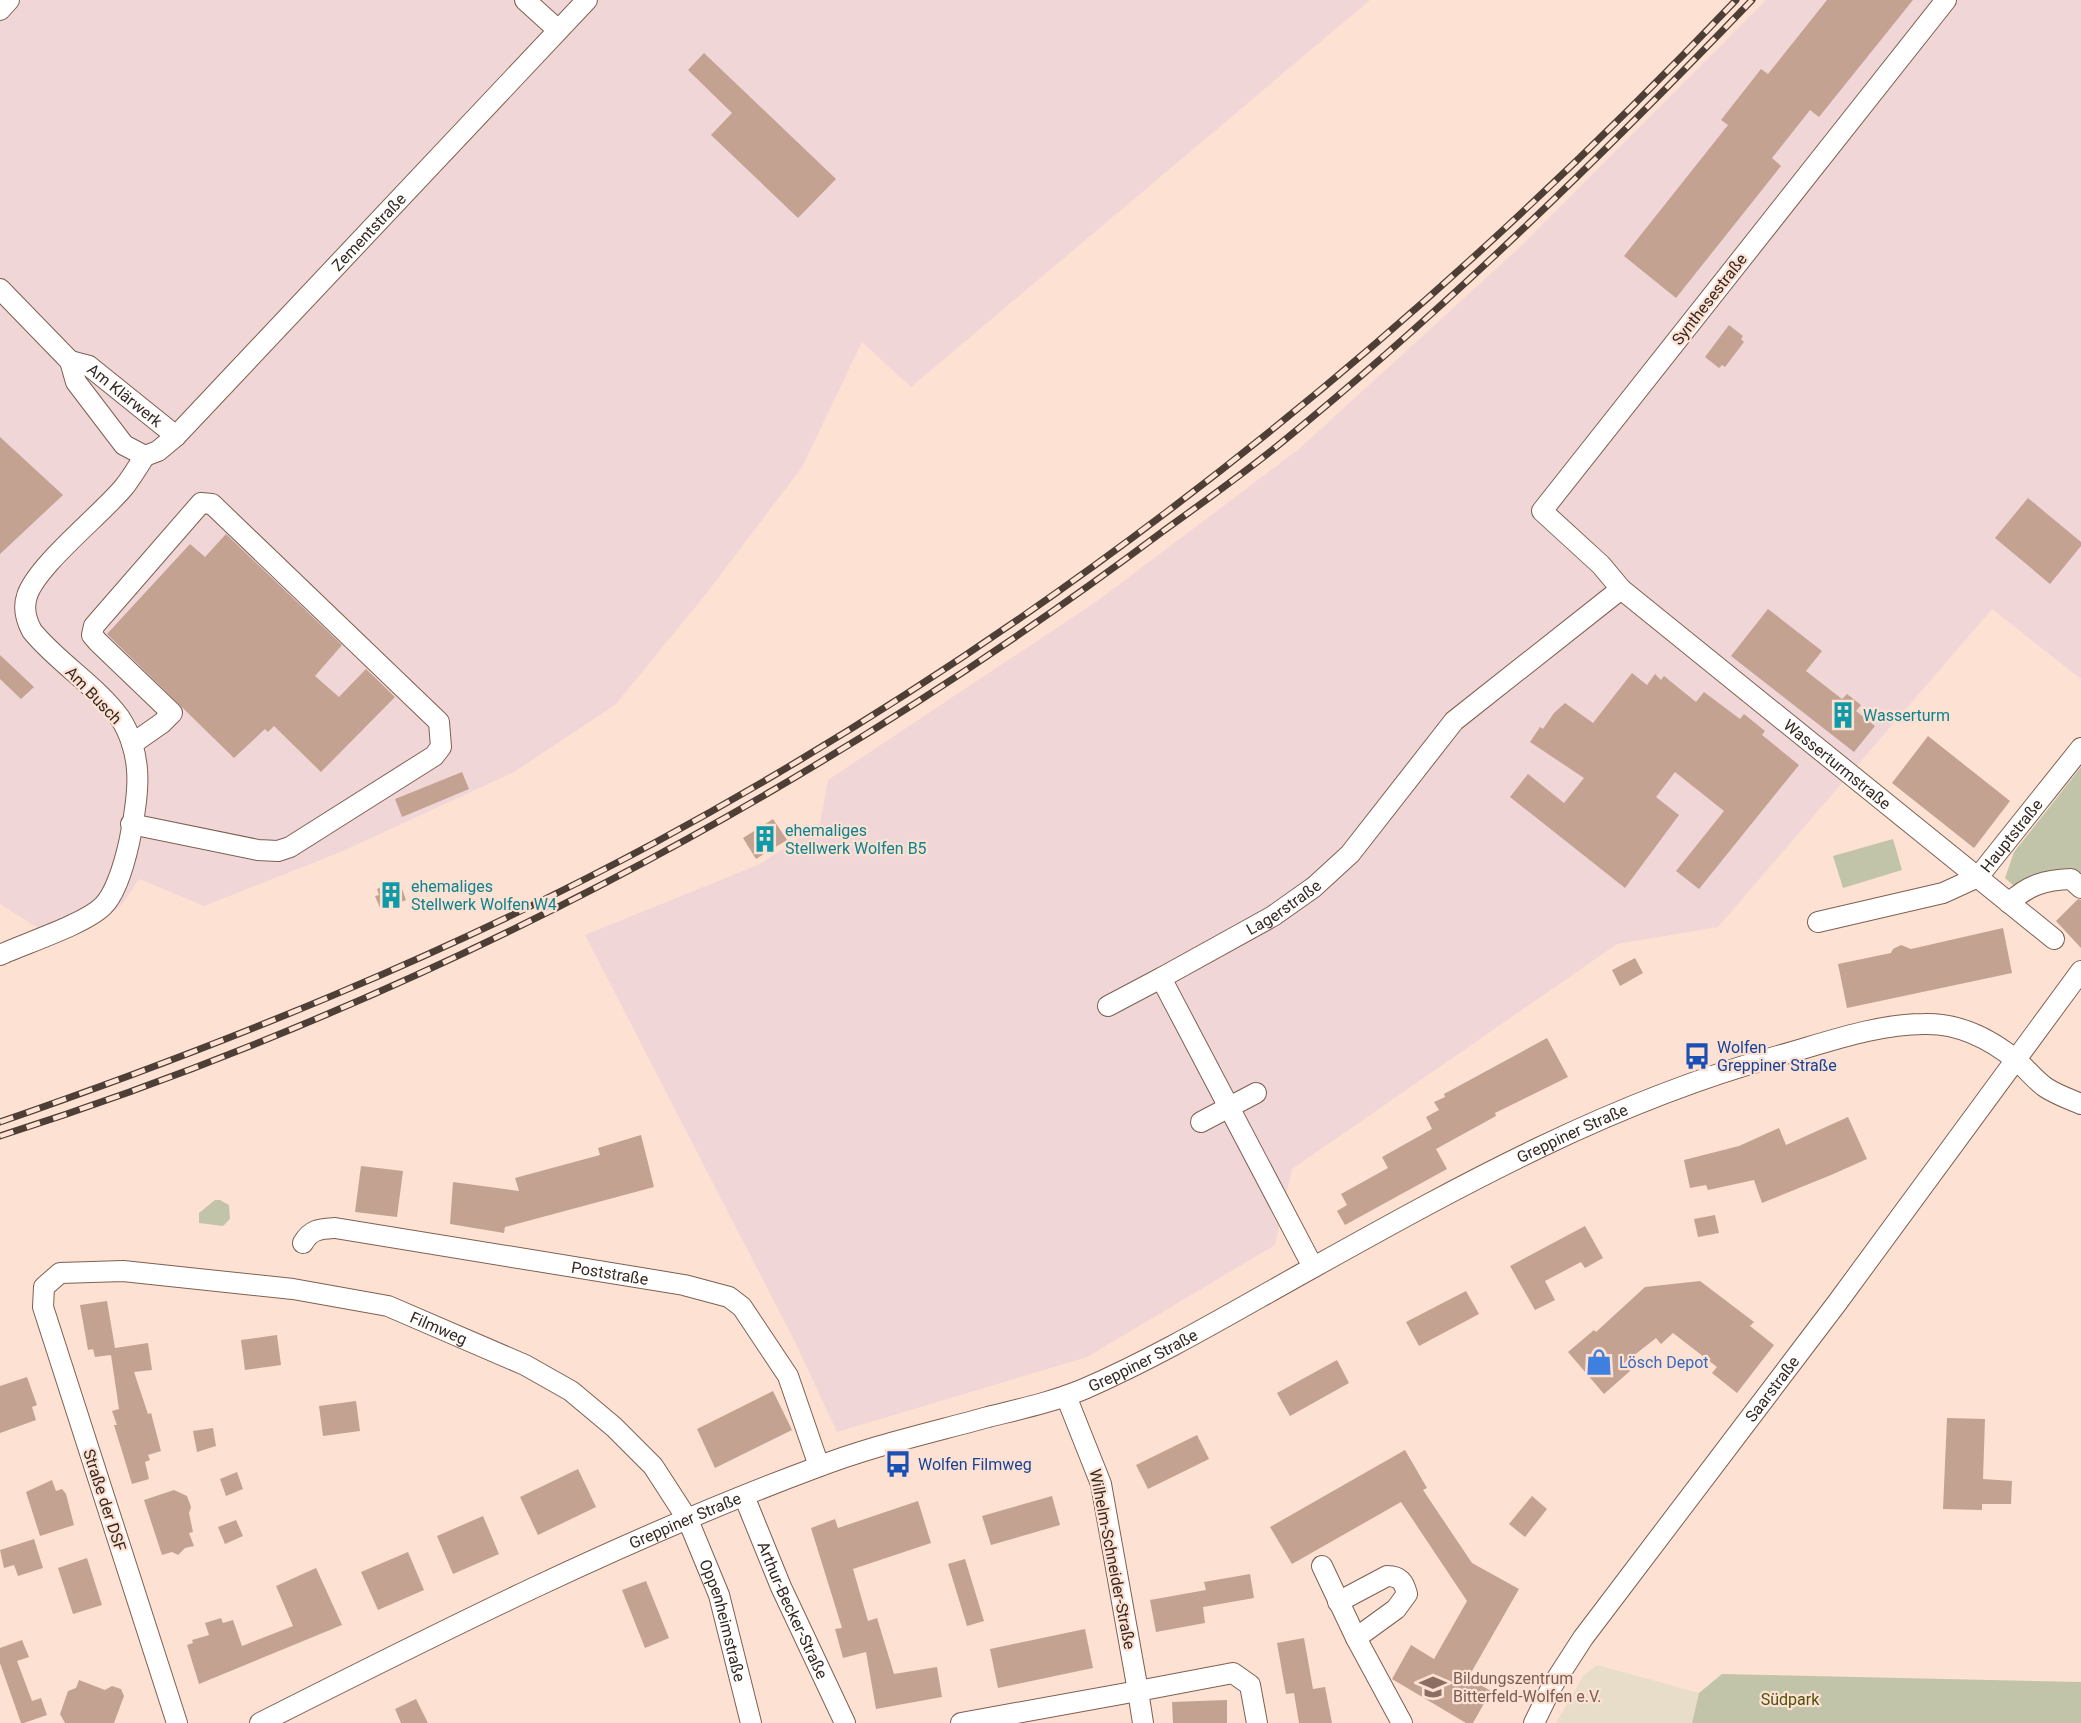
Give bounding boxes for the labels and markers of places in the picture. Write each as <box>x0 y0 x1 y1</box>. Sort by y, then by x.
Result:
building icon: Wasserturm <box>1828 700 1858 730</box>
place label: Wasserturm <box>1863 706 1950 725</box>
place label: ehemaliges Stellwerk Wolfen B5 <box>785 821 927 858</box>
building icon: ehemaliges Stellwerk Wolfen B5 <box>750 824 780 854</box>
place label: ehemaliges Stellwerk Wolfen W4 <box>411 877 557 914</box>
building icon: ehemaliges Stellwerk Wolfen W4 <box>376 880 406 910</box>
place label: Wolfen Greppiner Straße <box>1717 1038 1837 1075</box>
bus stop icon: Wolfen Greppiner Straße <box>1682 1041 1712 1071</box>
shop icon: Lösch Depot <box>1584 1347 1614 1377</box>
place label: Lösch Depot <box>1619 1353 1708 1372</box>
bus stop icon: Wolfen Filmweg <box>883 1449 913 1479</box>
place label: Wolfen Filmweg <box>918 1455 1032 1474</box>
place label: Bildungszentrum Bitterfeld-Wolfen e.V. <box>1453 1669 1602 1706</box>
school or university icon: Bildungszentrum Bitterfeld-Wolfen e.V. <box>1418 1672 1448 1702</box>

